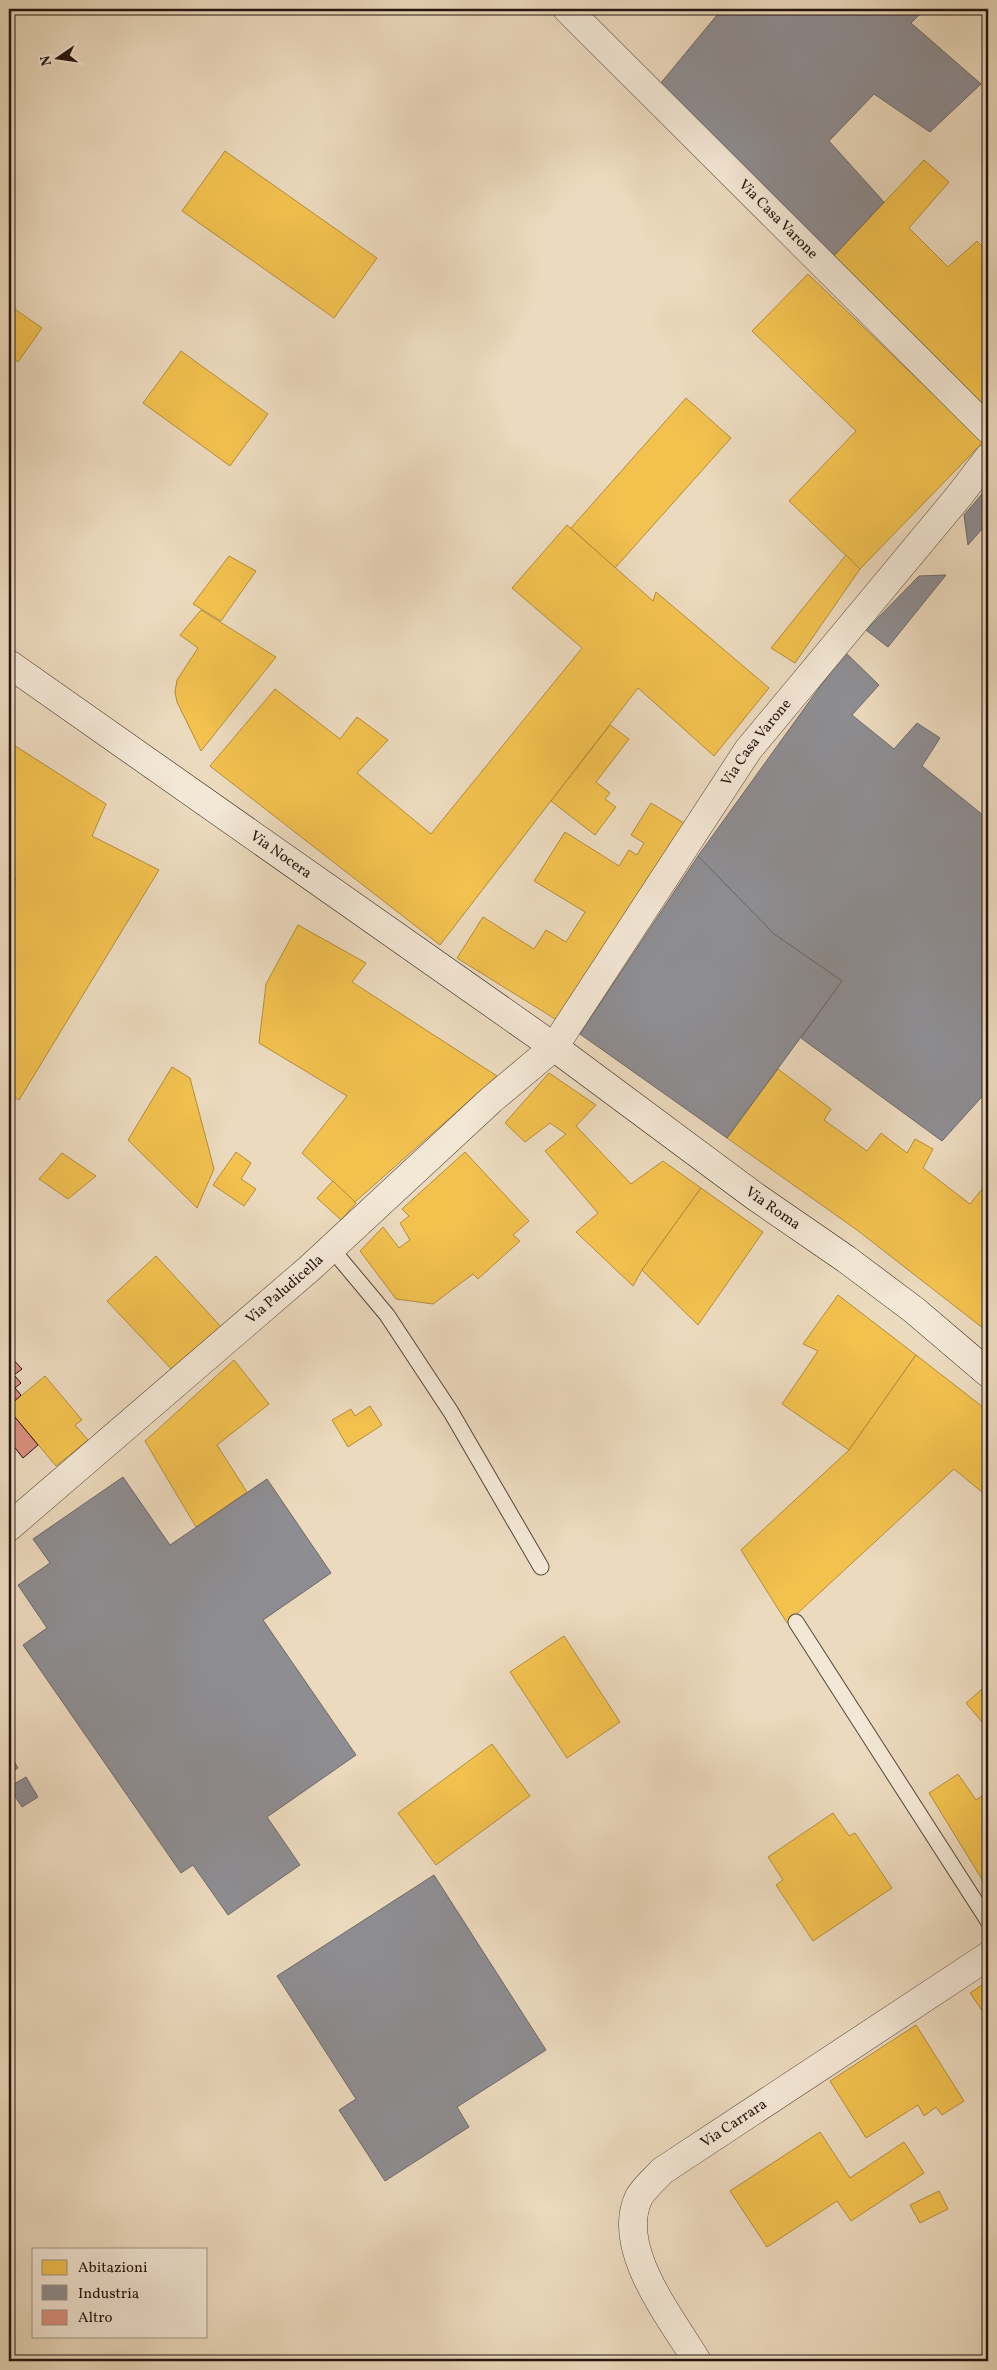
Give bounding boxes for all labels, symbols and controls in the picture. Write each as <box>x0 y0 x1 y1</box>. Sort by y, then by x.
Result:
north arrow <box>32 32 82 82</box>
text: N <box>36 53 57 68</box>
street label: Via Casa Varone <box>733 175 823 264</box>
street label: Via Casa Varone <box>716 694 797 791</box>
street label: Via Nocera <box>245 826 316 884</box>
street label: Via Roma <box>741 1182 805 1235</box>
street label: Via Paludicella <box>241 1250 328 1329</box>
street label: Via Carrara <box>697 2094 771 2153</box>
legend <box>32 2248 208 2338</box>
text: Abitazioni <box>78 2258 148 2279</box>
text: Industria <box>78 2284 139 2305</box>
text: Altro <box>78 2308 113 2329</box>

